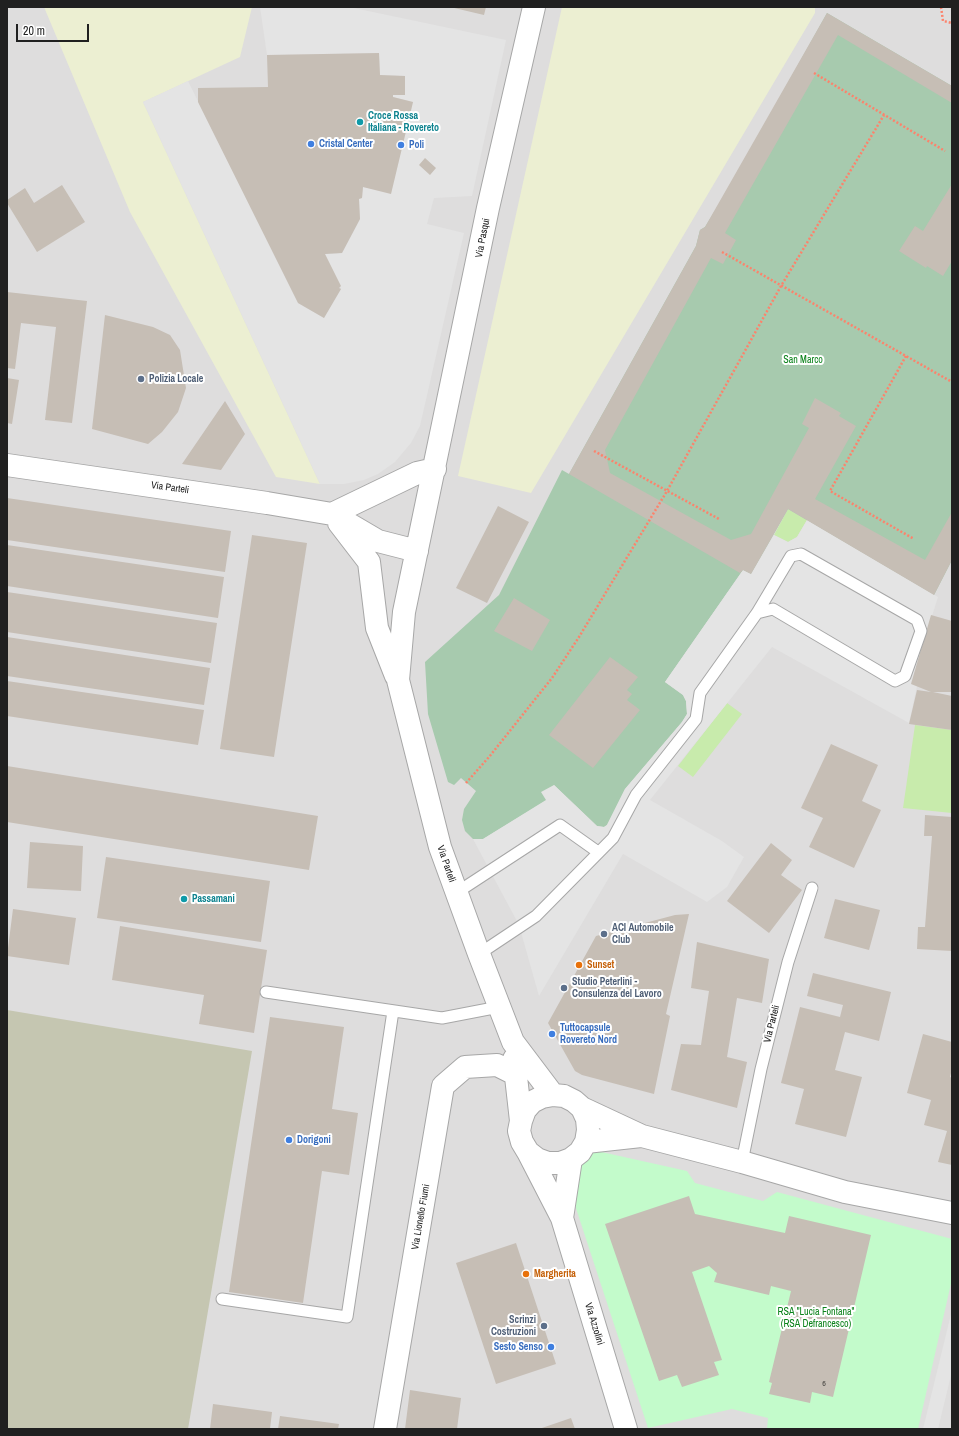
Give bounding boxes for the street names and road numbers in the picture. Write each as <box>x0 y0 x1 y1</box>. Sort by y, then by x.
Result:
street label: Via Pasqui <box>473 217 493 259</box>
street label: Via Parteli <box>150 479 190 497</box>
street label: Via Parteli <box>434 844 458 884</box>
street label: Via Parteli <box>762 1004 782 1044</box>
street label: Via Lionello Fiumi <box>409 1183 433 1251</box>
street label: Via Azzolini <box>582 1301 606 1347</box>

